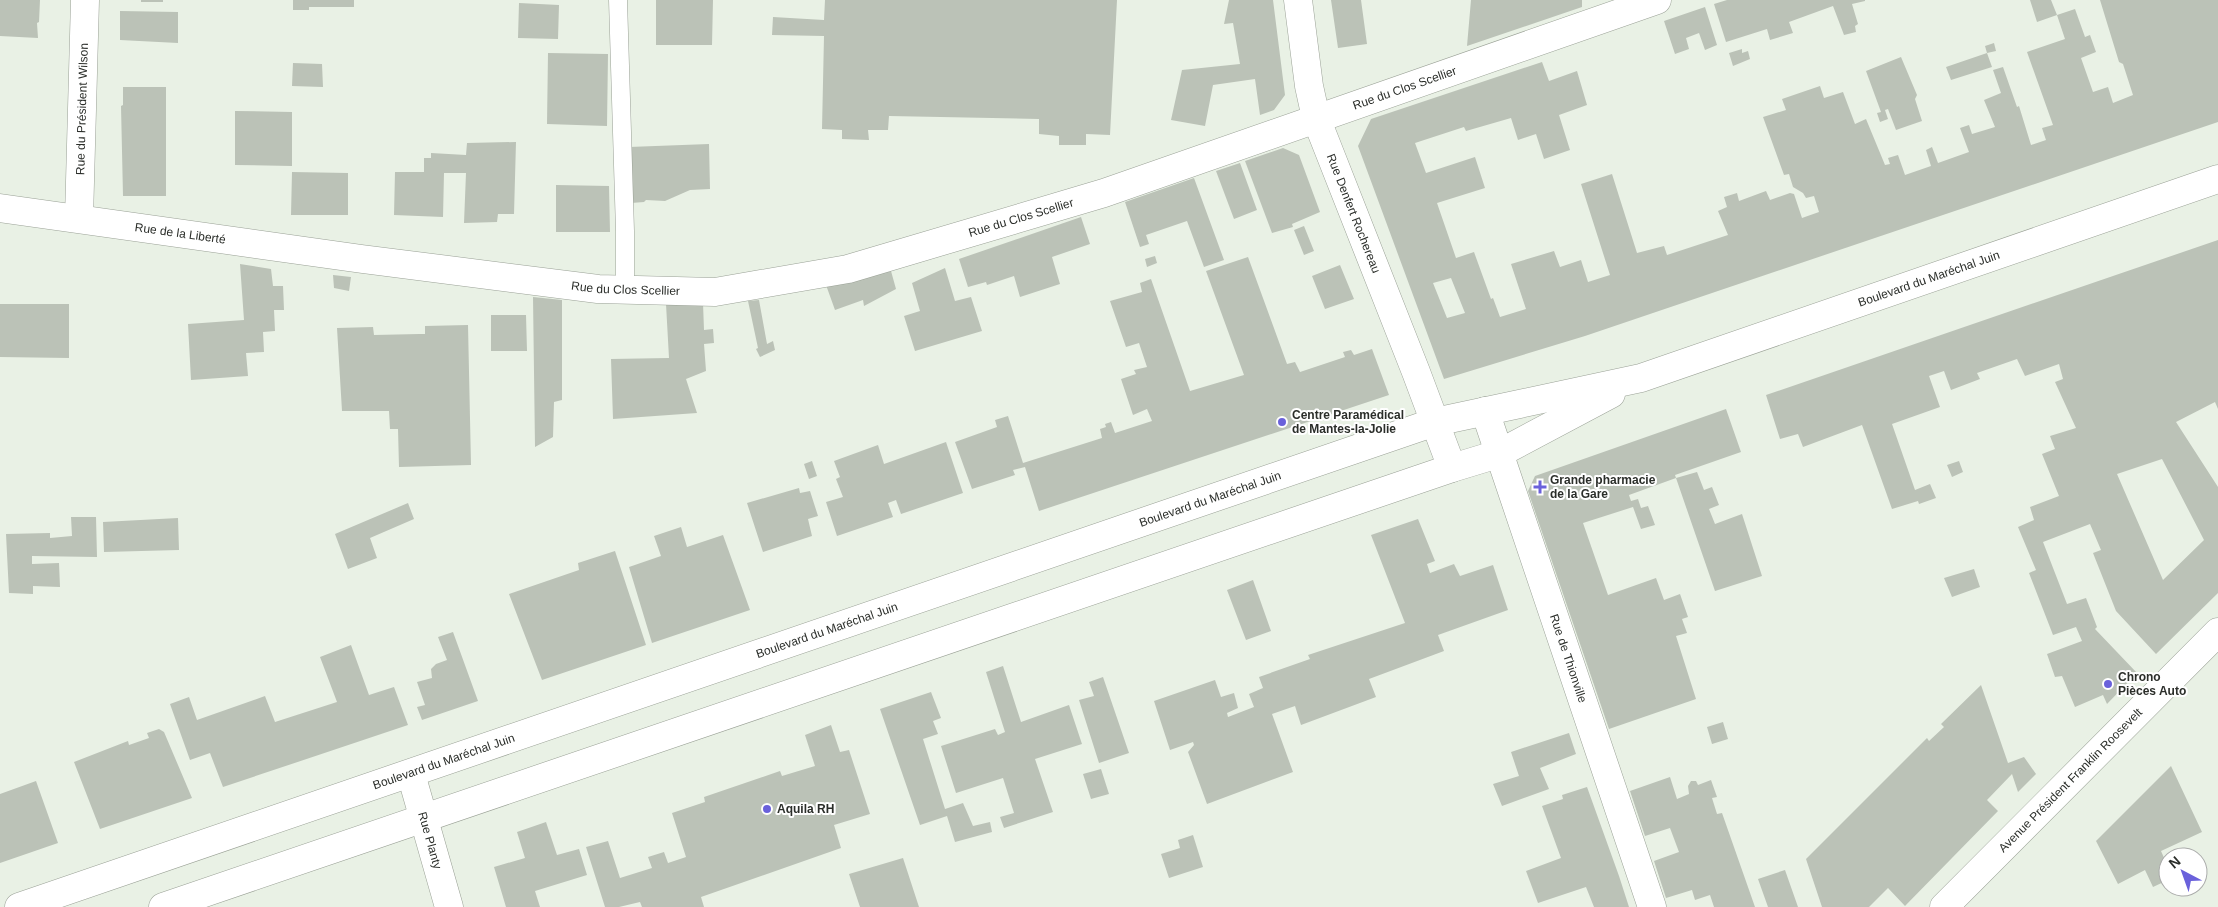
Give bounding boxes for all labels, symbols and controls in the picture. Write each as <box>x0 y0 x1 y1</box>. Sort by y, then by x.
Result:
street label: Rue du Président Wilson <box>73 43 91 175</box>
street label: Rue du Clos Scellier <box>1351 64 1458 113</box>
street label: Rue Denfert Rochereau <box>1324 152 1383 275</box>
street label: Rue du Clos Scellier <box>967 195 1075 240</box>
street label: Rue de la Liberté <box>134 220 227 247</box>
street label: Boulevard du Maréchal Juin <box>1856 248 2002 310</box>
street label: Rue du Clos Scellier <box>570 279 680 298</box>
place label: Centre Paramédical de Mantes-la-Jolie <box>1292 408 1404 436</box>
marker: Centre Paramédical de Mantes-la-Jolie <box>1276 416 1288 428</box>
street label: Boulevard du Maréchal Juin <box>1137 468 1283 530</box>
place label: Grande pharmacie de la Gare <box>1550 473 1656 501</box>
marker: Grande pharmacie de la Gare <box>1534 481 1546 493</box>
street label: Boulevard du Maréchal Juin <box>754 600 900 661</box>
street label: Rue de Thionville <box>1547 612 1590 705</box>
place label: Chrono Pièces Auto <box>2118 670 2186 698</box>
marker: Chrono Pièces Auto <box>2102 678 2114 690</box>
street label: Avenue Président Franklin Roosevelt <box>1996 705 2145 855</box>
street label: Boulevard du Maréchal Juin <box>371 731 517 792</box>
place label: Aquila RH <box>777 802 834 816</box>
marker: Aquila RH <box>761 803 773 815</box>
street label: Rue Planty <box>415 810 445 871</box>
north arrow <box>2158 847 2208 897</box>
text: N <box>2165 853 2184 872</box>

